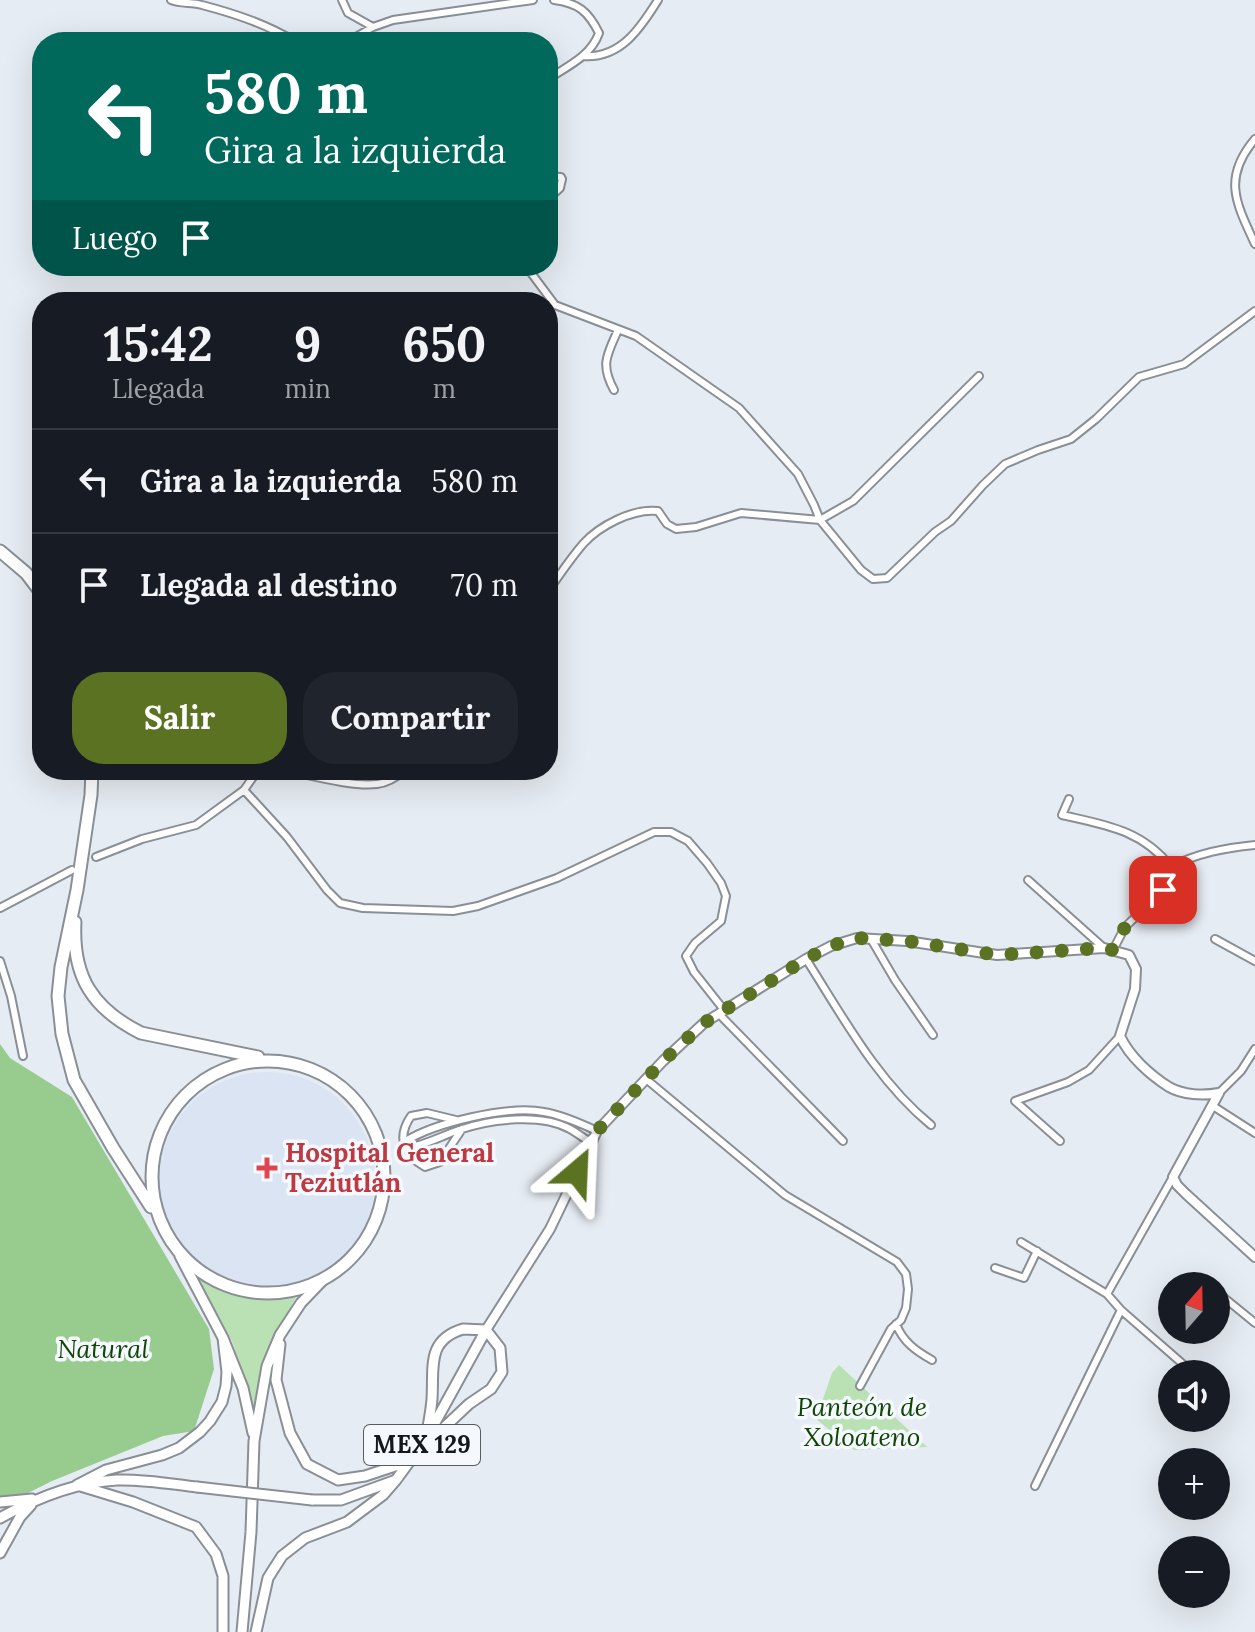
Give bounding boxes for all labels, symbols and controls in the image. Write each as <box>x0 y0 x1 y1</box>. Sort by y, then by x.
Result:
text: 580 m <box>204 57 368 128</box>
icon: left <box>72 64 176 168</box>
text: Gira a la izquierda <box>204 127 506 173</box>
icon: arrive <box>174 216 218 260</box>
text: Luego <box>72 219 158 257</box>
text: 15:42 <box>104 313 213 374</box>
text: 9 <box>294 313 321 374</box>
text: 650 <box>402 313 486 374</box>
text: Llegada <box>112 372 205 405</box>
text: min <box>284 372 331 405</box>
text: m <box>433 372 456 405</box>
icon: left <box>72 459 116 503</box>
text: Gira a la izquierda <box>140 462 401 500</box>
text: 580 m <box>431 462 518 500</box>
icon: arrive <box>72 563 116 607</box>
text: Llegada al destino <box>140 566 397 604</box>
text: 70 m <box>451 566 518 604</box>
button: Salir <box>72 672 287 764</box>
button: Compartir <box>303 672 518 764</box>
pin <box>1129 856 1197 924</box>
icon: arrive <box>1141 868 1185 912</box>
position arrow <box>535 1130 619 1214</box>
place label: Hospital General Teziutlán <box>285 1136 494 1199</box>
marker: Hospital General Teziutlán <box>256 1157 278 1179</box>
north arrow <box>1158 1272 1230 1344</box>
map controls <box>1158 1272 1230 1608</box>
park label: Natural <box>57 1332 149 1365</box>
button: sound <box>1158 1360 1230 1432</box>
park label: Panteón de Xoloateno <box>797 1390 927 1453</box>
road number: MEX 129 <box>364 1425 480 1465</box>
button: + <box>1158 1448 1230 1520</box>
button: − <box>1158 1536 1230 1608</box>

